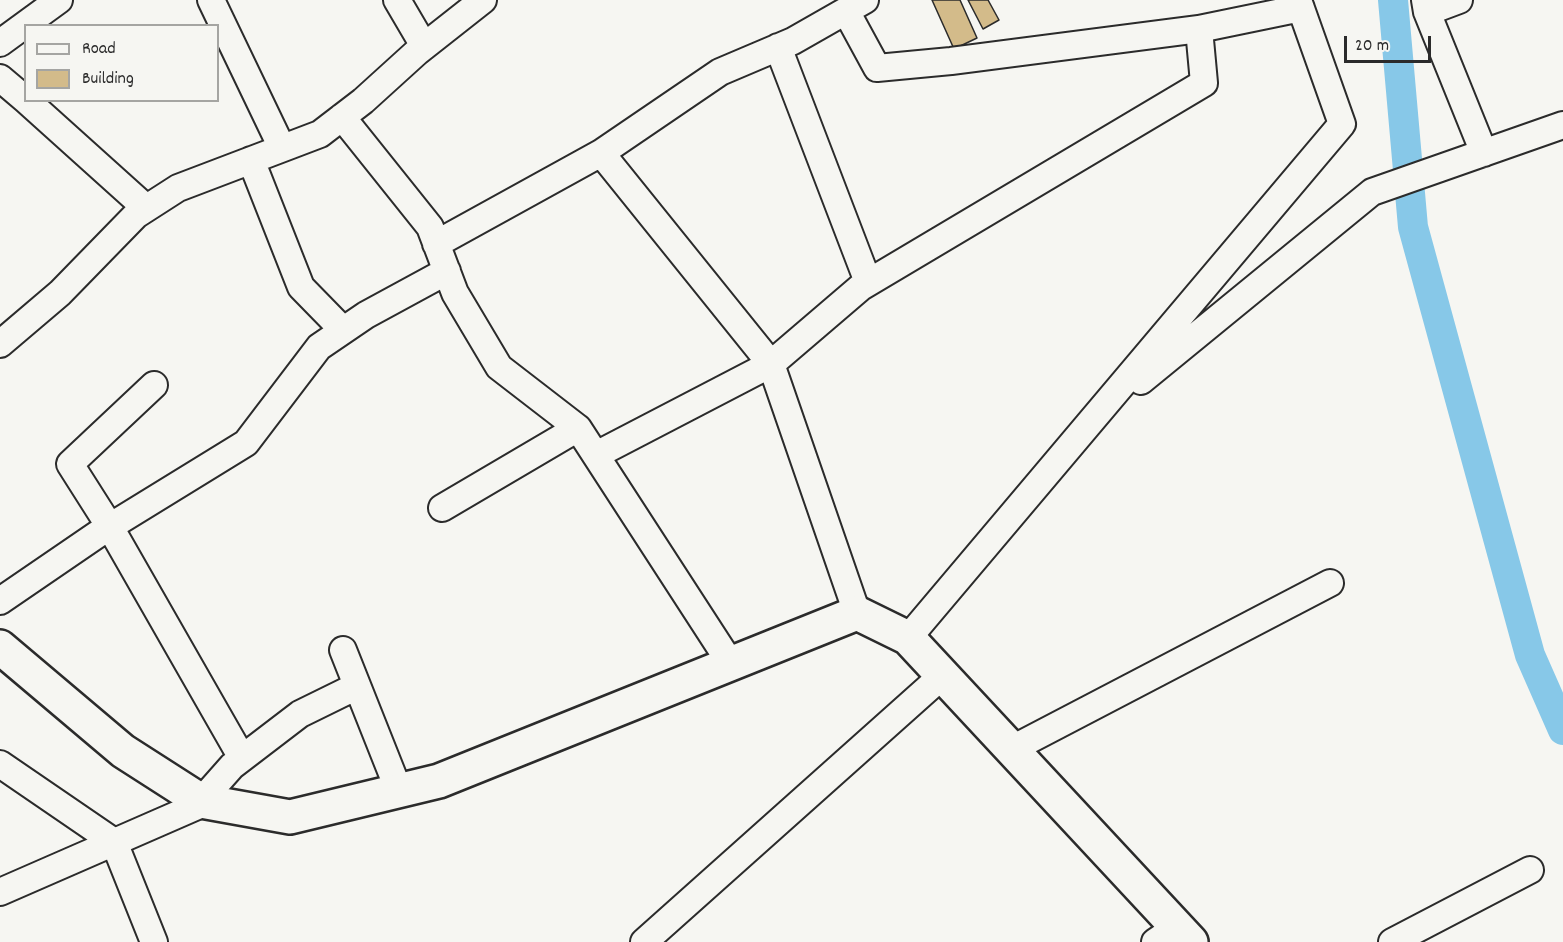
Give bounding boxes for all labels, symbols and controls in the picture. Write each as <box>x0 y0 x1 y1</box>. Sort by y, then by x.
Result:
legend <box>24 24 219 102</box>
scale bar <box>1347 24 1434 62</box>
text: 20 m <box>1355 34 1389 59</box>
text: Road <box>82 37 116 62</box>
text: Building <box>82 67 134 92</box>

